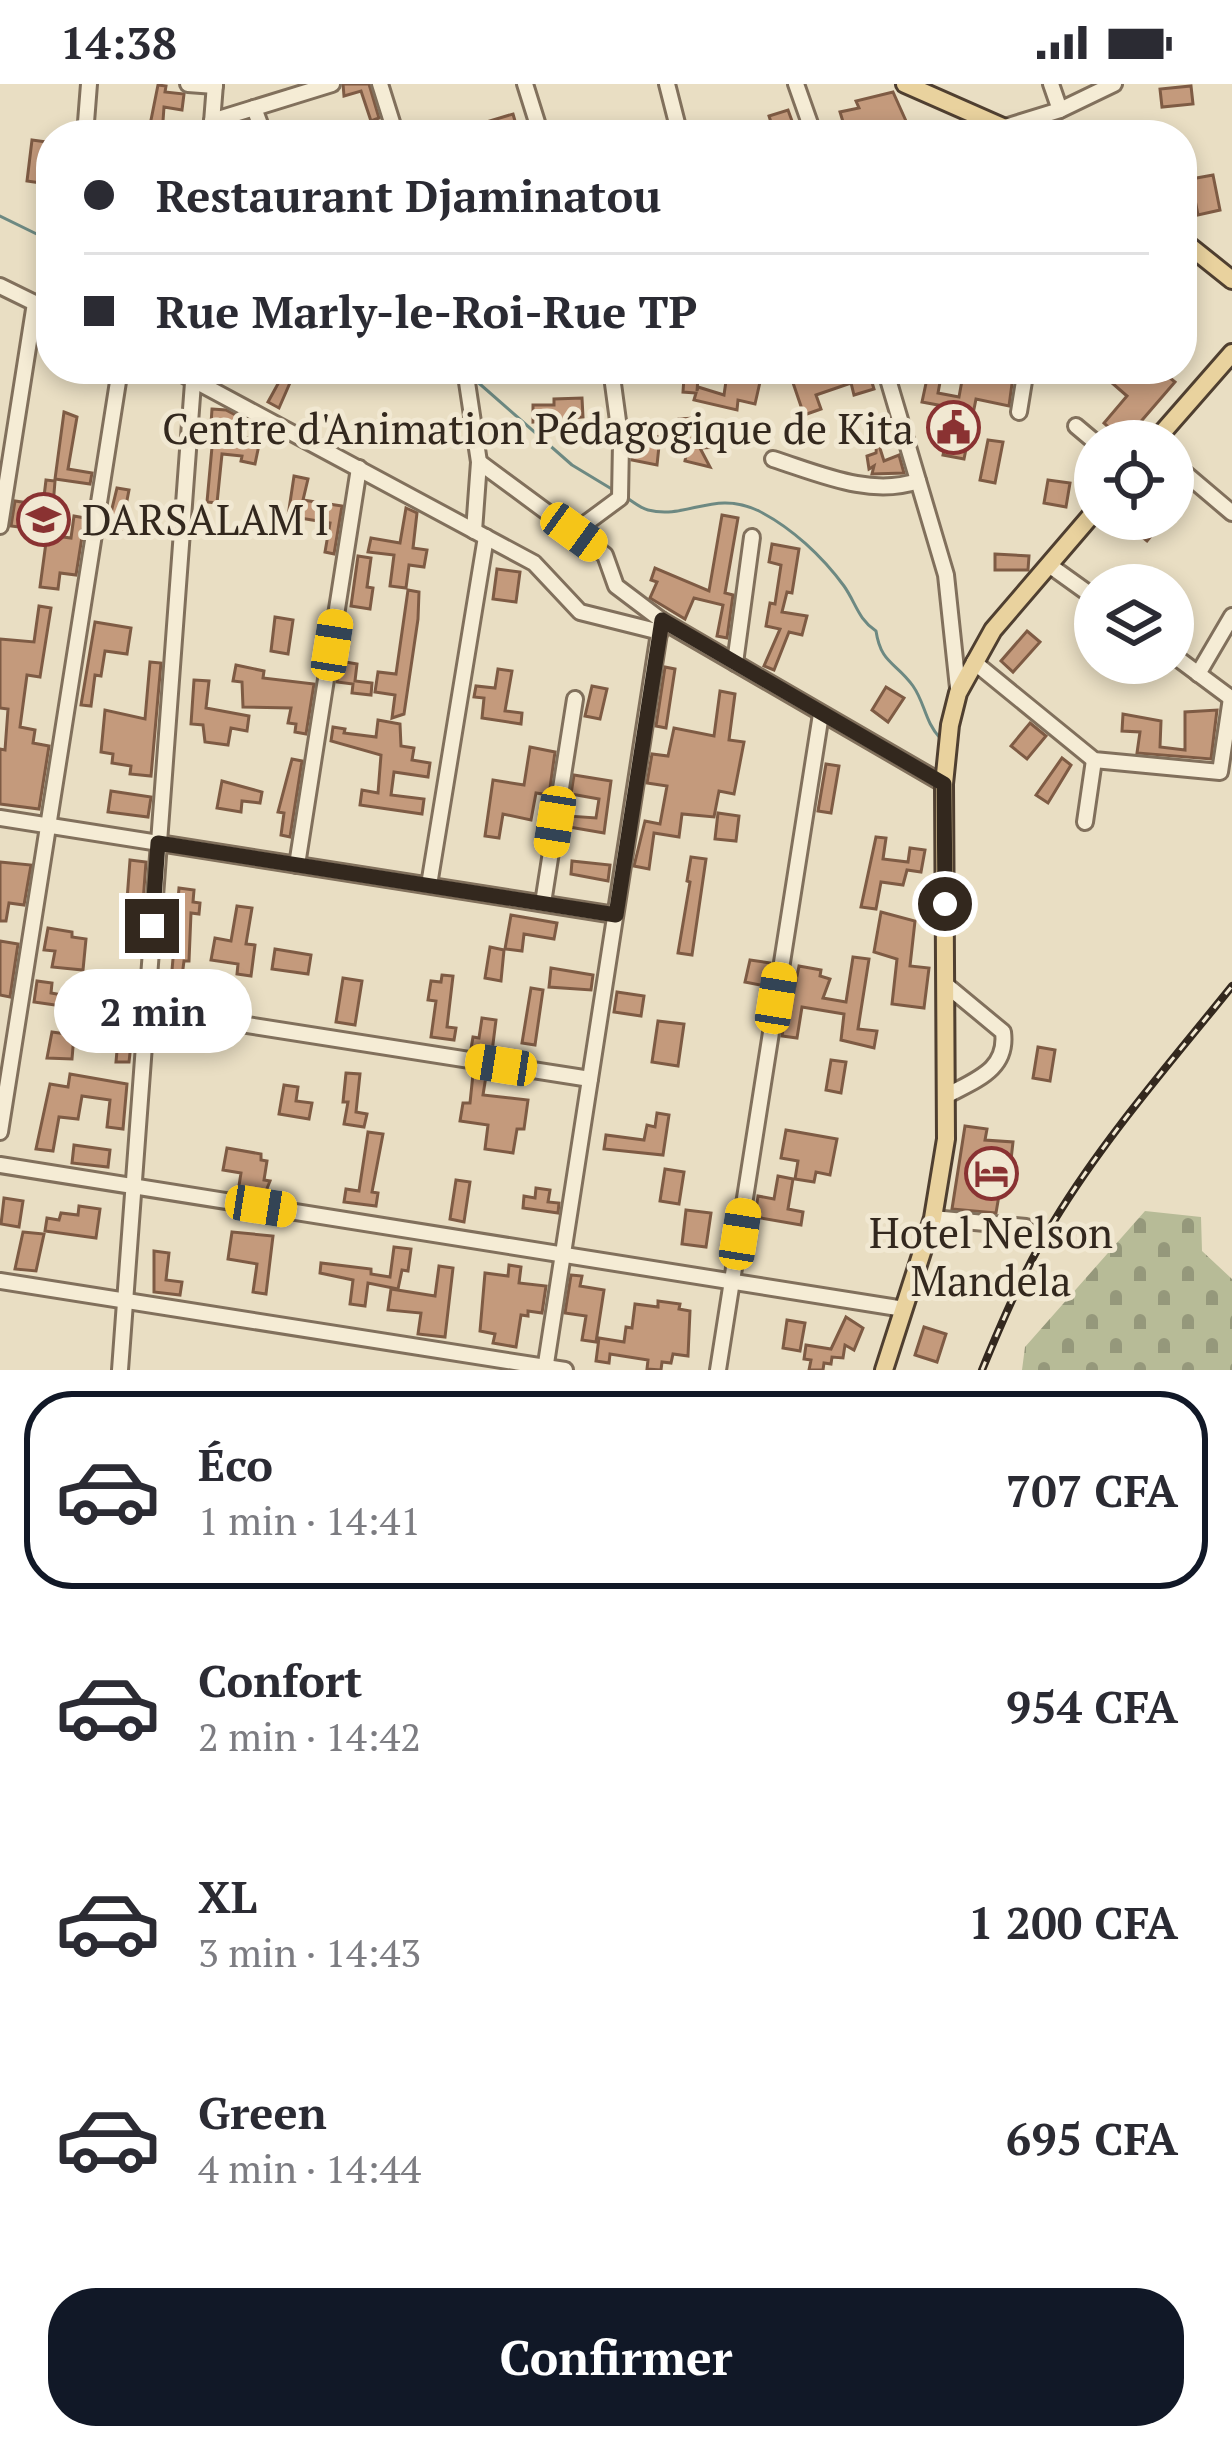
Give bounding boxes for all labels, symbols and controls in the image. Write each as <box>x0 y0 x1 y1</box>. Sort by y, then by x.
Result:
text: 14:38 <box>60 12 177 72</box>
text: Restaurant Djaminatou <box>156 165 661 225</box>
text: Rue Marly-le-Roi-Rue TP <box>156 281 697 341</box>
place label: Centre d'Animation Pédagogique de Kita <box>162 400 914 456</box>
public building icon: Centre d'Animation Pédagogique de Kita <box>925 400 981 456</box>
map controls <box>1074 420 1194 684</box>
button: locate <box>1074 420 1194 540</box>
school or university icon: DARSALAM I <box>15 491 71 547</box>
place label: DARSALAM I <box>82 491 329 547</box>
car <box>534 496 614 568</box>
button: layers <box>1074 564 1194 684</box>
car <box>309 607 355 683</box>
car <box>532 784 578 860</box>
route start <box>918 877 972 931</box>
route end <box>125 899 179 953</box>
car <box>753 960 799 1036</box>
callout: 2 min <box>53 968 251 1052</box>
text: 2 min <box>100 985 206 1037</box>
car <box>463 1042 539 1088</box>
hotel icon: Hotel Nelson Mandela <box>963 1145 1019 1201</box>
car <box>223 1183 299 1229</box>
car <box>717 1196 763 1272</box>
place label: Hotel Nelson Mandela <box>869 1204 1113 1308</box>
text: Éco <box>198 1434 273 1494</box>
icon: car <box>54 1436 162 1544</box>
text: 707 CFA <box>1006 1460 1178 1520</box>
text: 1 min · 14:41 <box>198 1494 421 1546</box>
text: Confort <box>198 1650 362 1710</box>
icon: car <box>54 1652 162 1760</box>
text: 954 CFA <box>1006 1676 1178 1736</box>
text: 2 min · 14:42 <box>198 1710 421 1762</box>
text: XL <box>198 1866 257 1926</box>
icon: car <box>54 1868 162 1976</box>
text: 1 200 CFA <box>968 1892 1178 1952</box>
text: 3 min · 14:43 <box>198 1926 421 1978</box>
text: Green <box>198 2082 327 2142</box>
icon: car <box>54 2084 162 2192</box>
text: 695 CFA <box>1006 2108 1178 2168</box>
text: 4 min · 14:44 <box>198 2142 421 2194</box>
button: Confirmer <box>48 2288 1184 2426</box>

